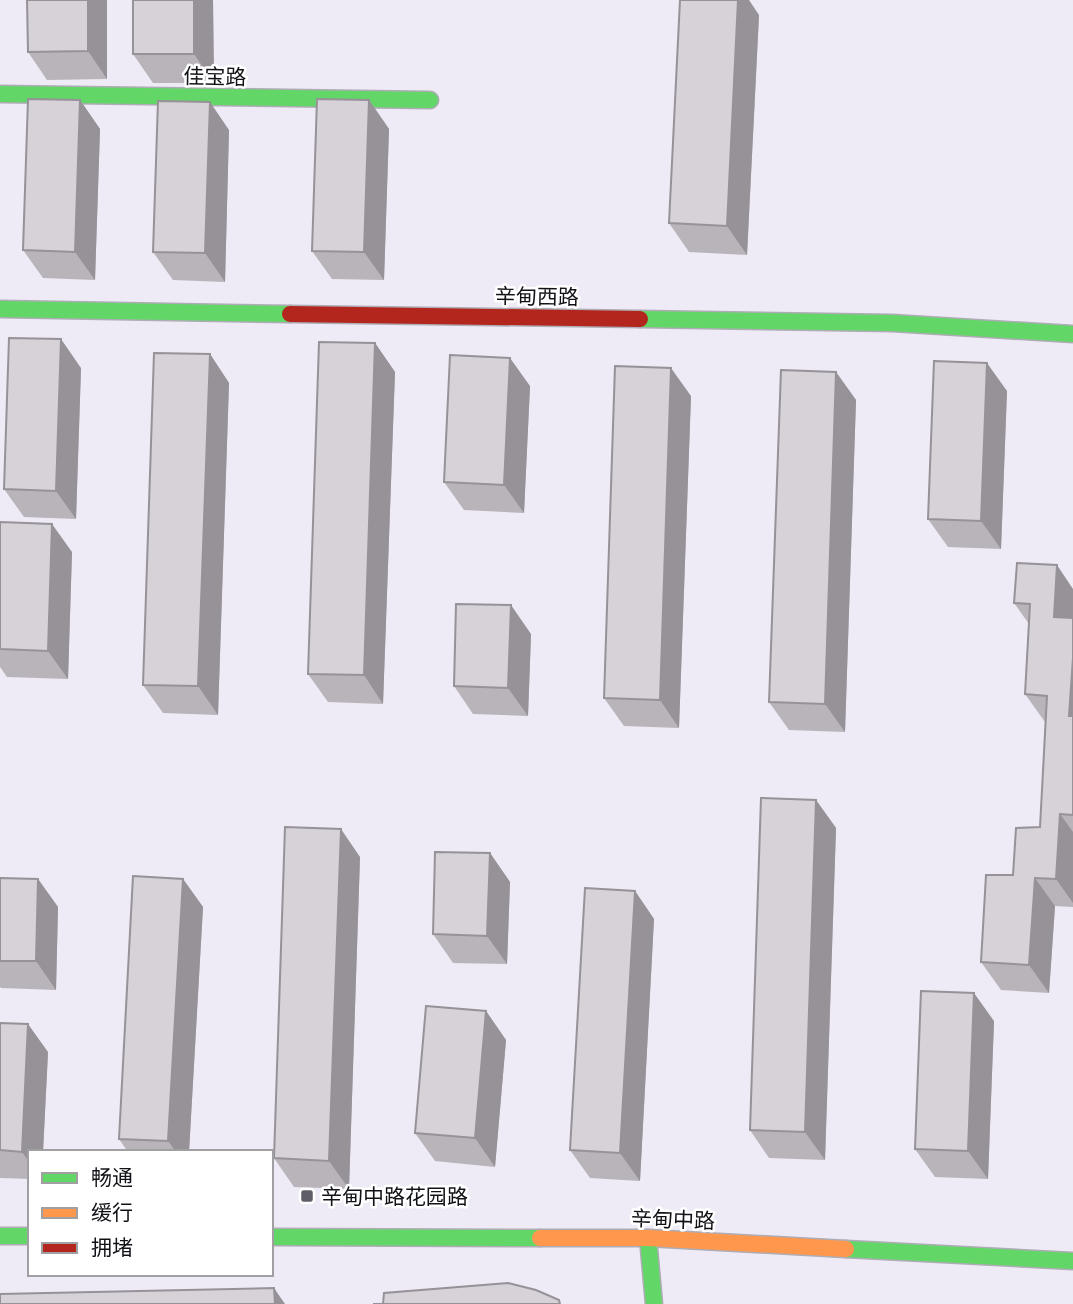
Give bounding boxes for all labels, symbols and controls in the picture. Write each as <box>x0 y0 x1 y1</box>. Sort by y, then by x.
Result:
street label: 佳宝路 <box>183 62 247 90</box>
street label: 辛甸西路 <box>495 282 579 310</box>
legend <box>28 1150 273 1276</box>
text: 畅通 <box>91 1164 133 1190</box>
place label: 辛甸中路花园路 <box>321 1183 468 1209</box>
marker: 辛甸中路花园路 <box>299 1188 315 1204</box>
text: 缓行 <box>91 1199 133 1225</box>
street label: 辛甸中路 <box>631 1205 715 1233</box>
text: 拥堵 <box>91 1234 133 1260</box>

